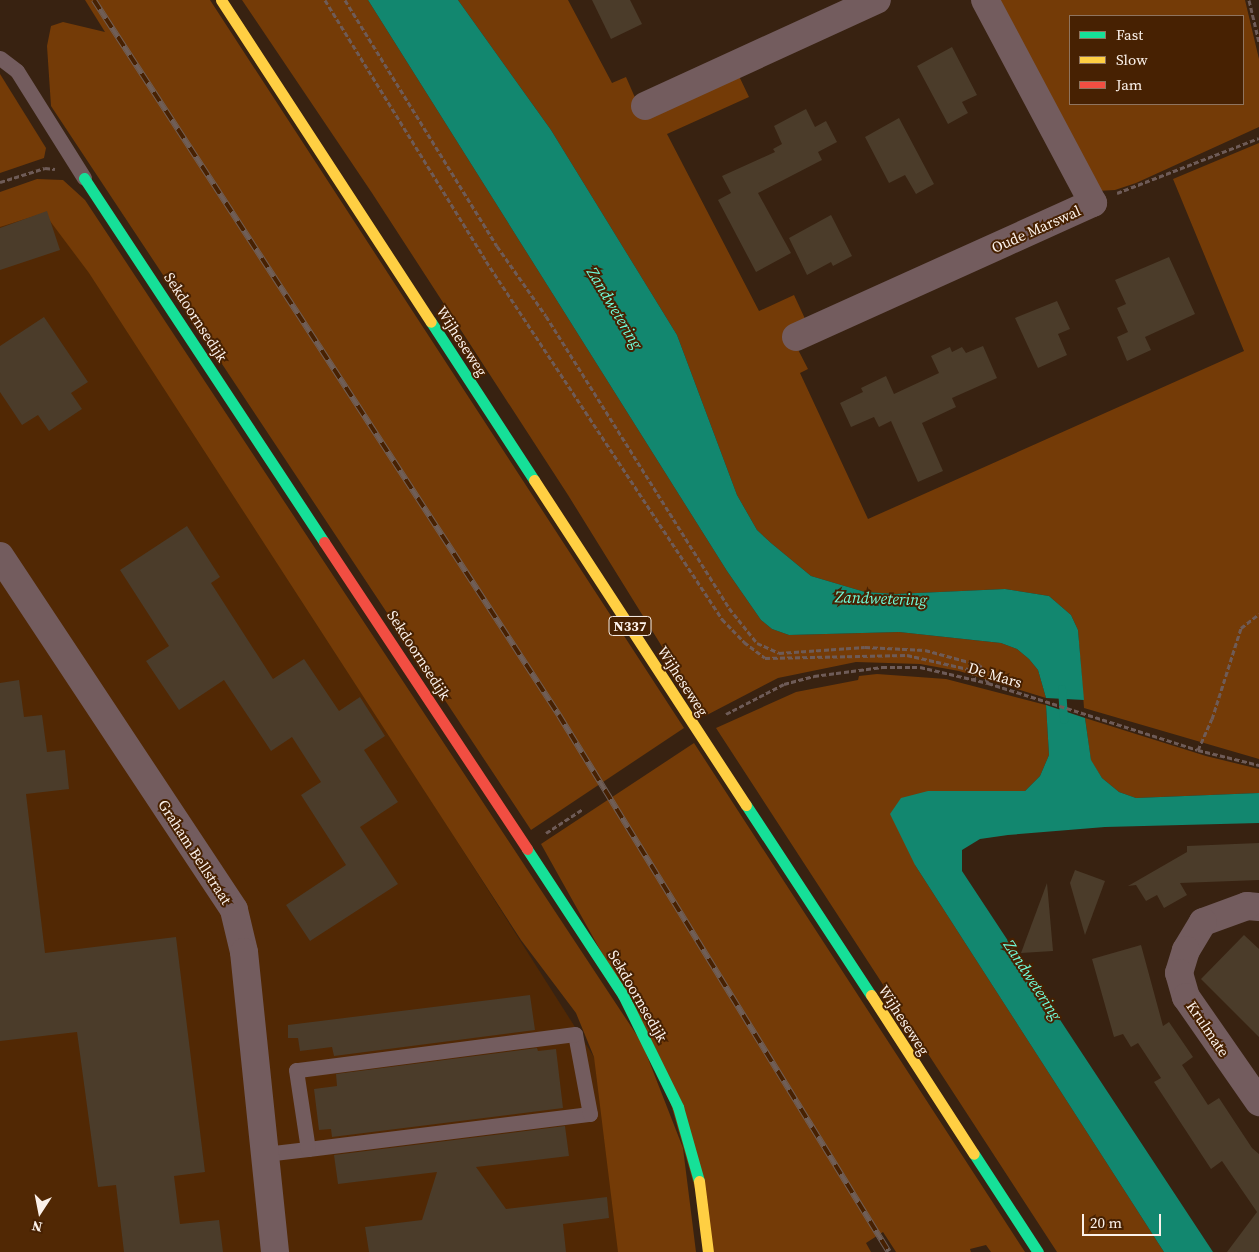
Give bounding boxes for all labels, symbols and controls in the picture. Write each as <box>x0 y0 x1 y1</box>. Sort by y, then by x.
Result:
legend <box>1069 15 1244 105</box>
text: Fast <box>1116 24 1143 45</box>
text: Slow <box>1116 49 1148 70</box>
text: Jam <box>1116 74 1142 95</box>
street label: Oude Marswal <box>989 201 1083 257</box>
water label: Zandwetering <box>583 264 647 352</box>
street label: Sekdoornsedijk <box>160 269 232 365</box>
street label: Wijheseweg <box>433 303 491 379</box>
water label: Zandwetering <box>835 587 927 609</box>
street label: Sekdoornsedijk <box>383 607 455 703</box>
road number: N337 <box>608 614 652 638</box>
street label: Wijheseweg <box>654 643 712 719</box>
street label: De Mars <box>966 658 1024 692</box>
street label: Graham Bellstraat <box>154 796 236 908</box>
water label: Zandwetering <box>1000 936 1066 1024</box>
street label: Sekdoornsedijk <box>604 947 672 1045</box>
street label: Wijheseweg <box>875 982 933 1058</box>
street label: Krulmate <box>1183 998 1233 1060</box>
north arrow <box>15 1187 65 1237</box>
scale bar <box>1084 1204 1163 1236</box>
text: 20 m <box>1090 1212 1122 1233</box>
text: N <box>30 1216 44 1238</box>

